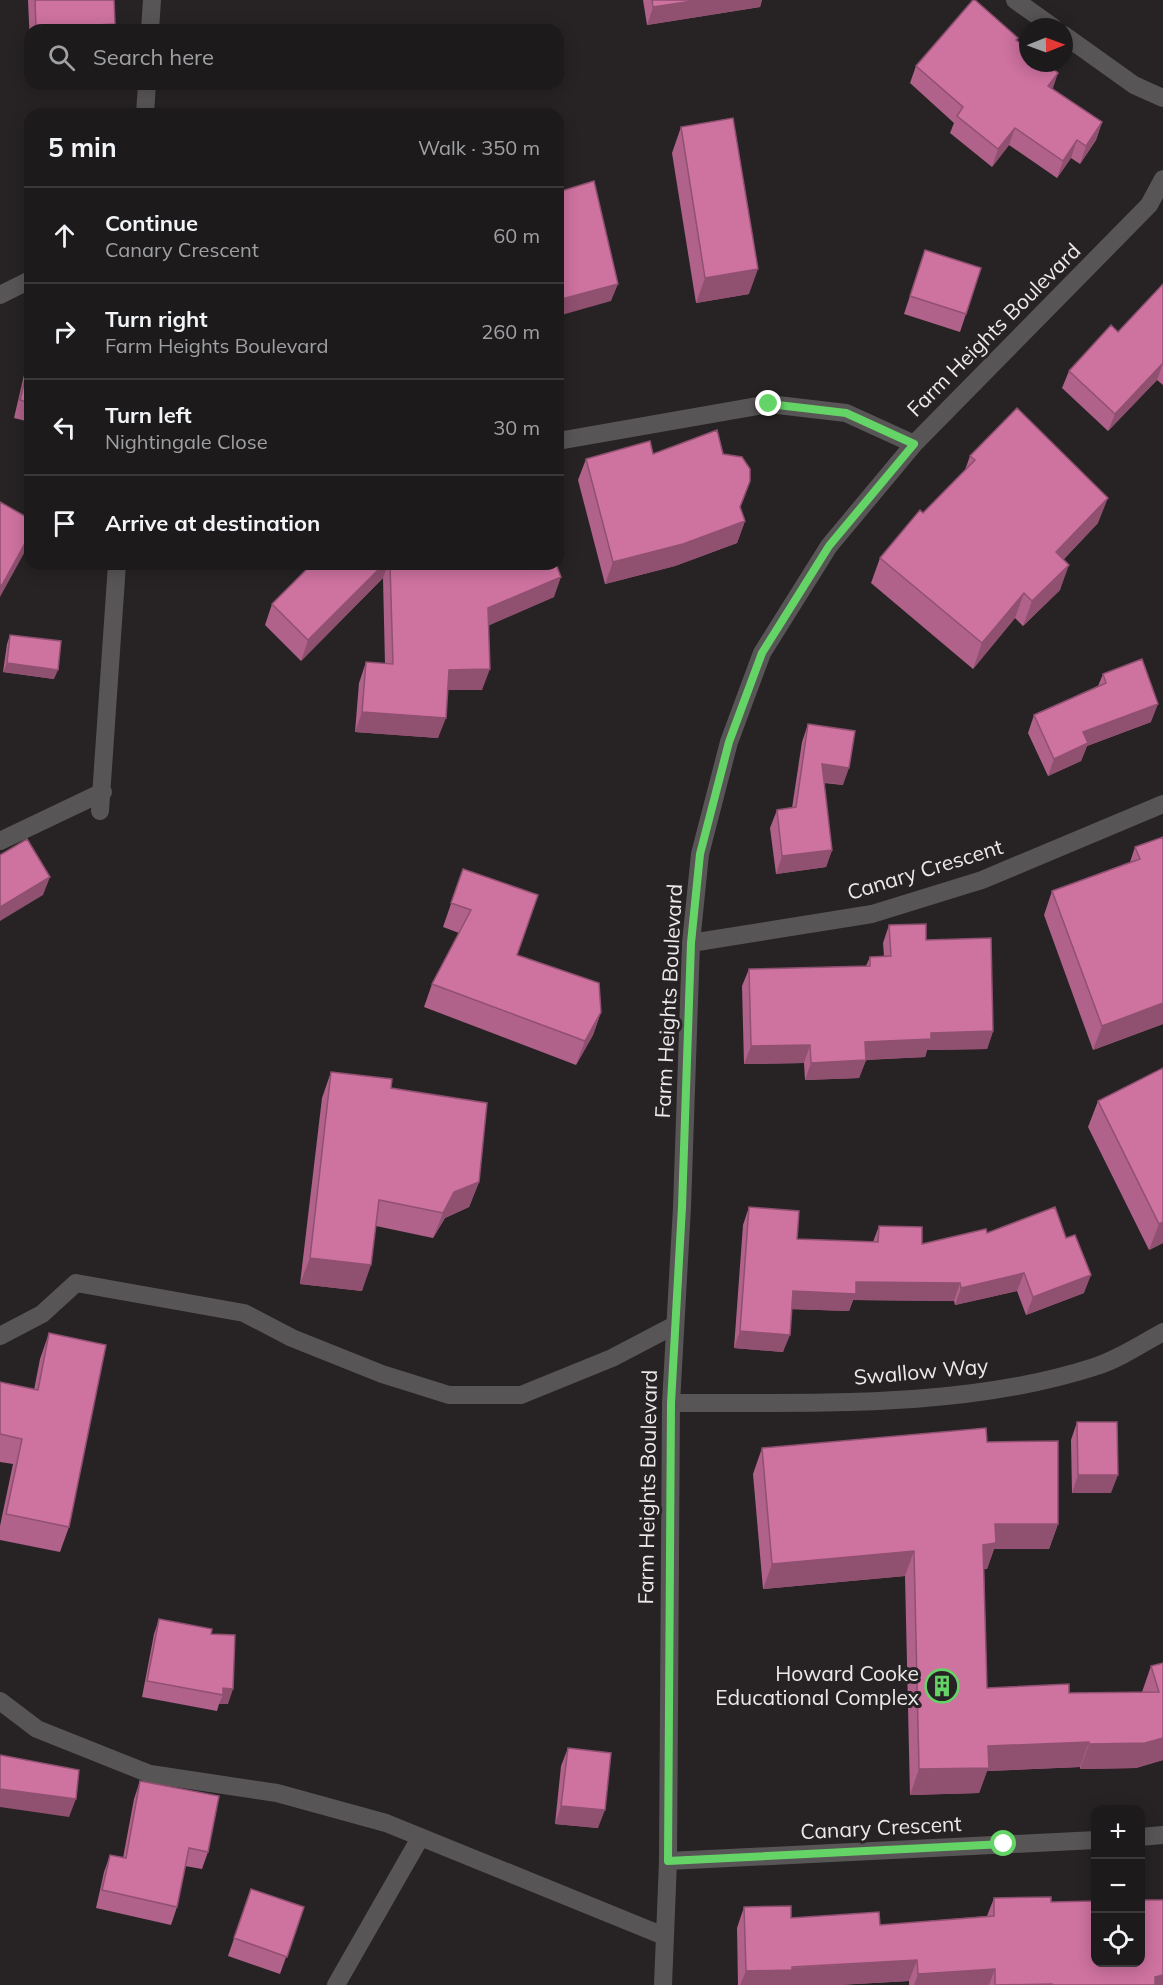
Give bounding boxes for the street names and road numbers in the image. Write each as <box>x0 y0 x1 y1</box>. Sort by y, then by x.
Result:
street label: Farm Heights Boulevard <box>901 237 1085 421</box>
street label: Canary Crescent <box>844 833 1006 905</box>
street label: Farm Heights Boulevard <box>649 883 687 1119</box>
street label: Swallow Way <box>853 1352 989 1390</box>
street label: Farm Heights Boulevard <box>632 1369 662 1604</box>
street label: Canary Crescent <box>800 1810 962 1844</box>

